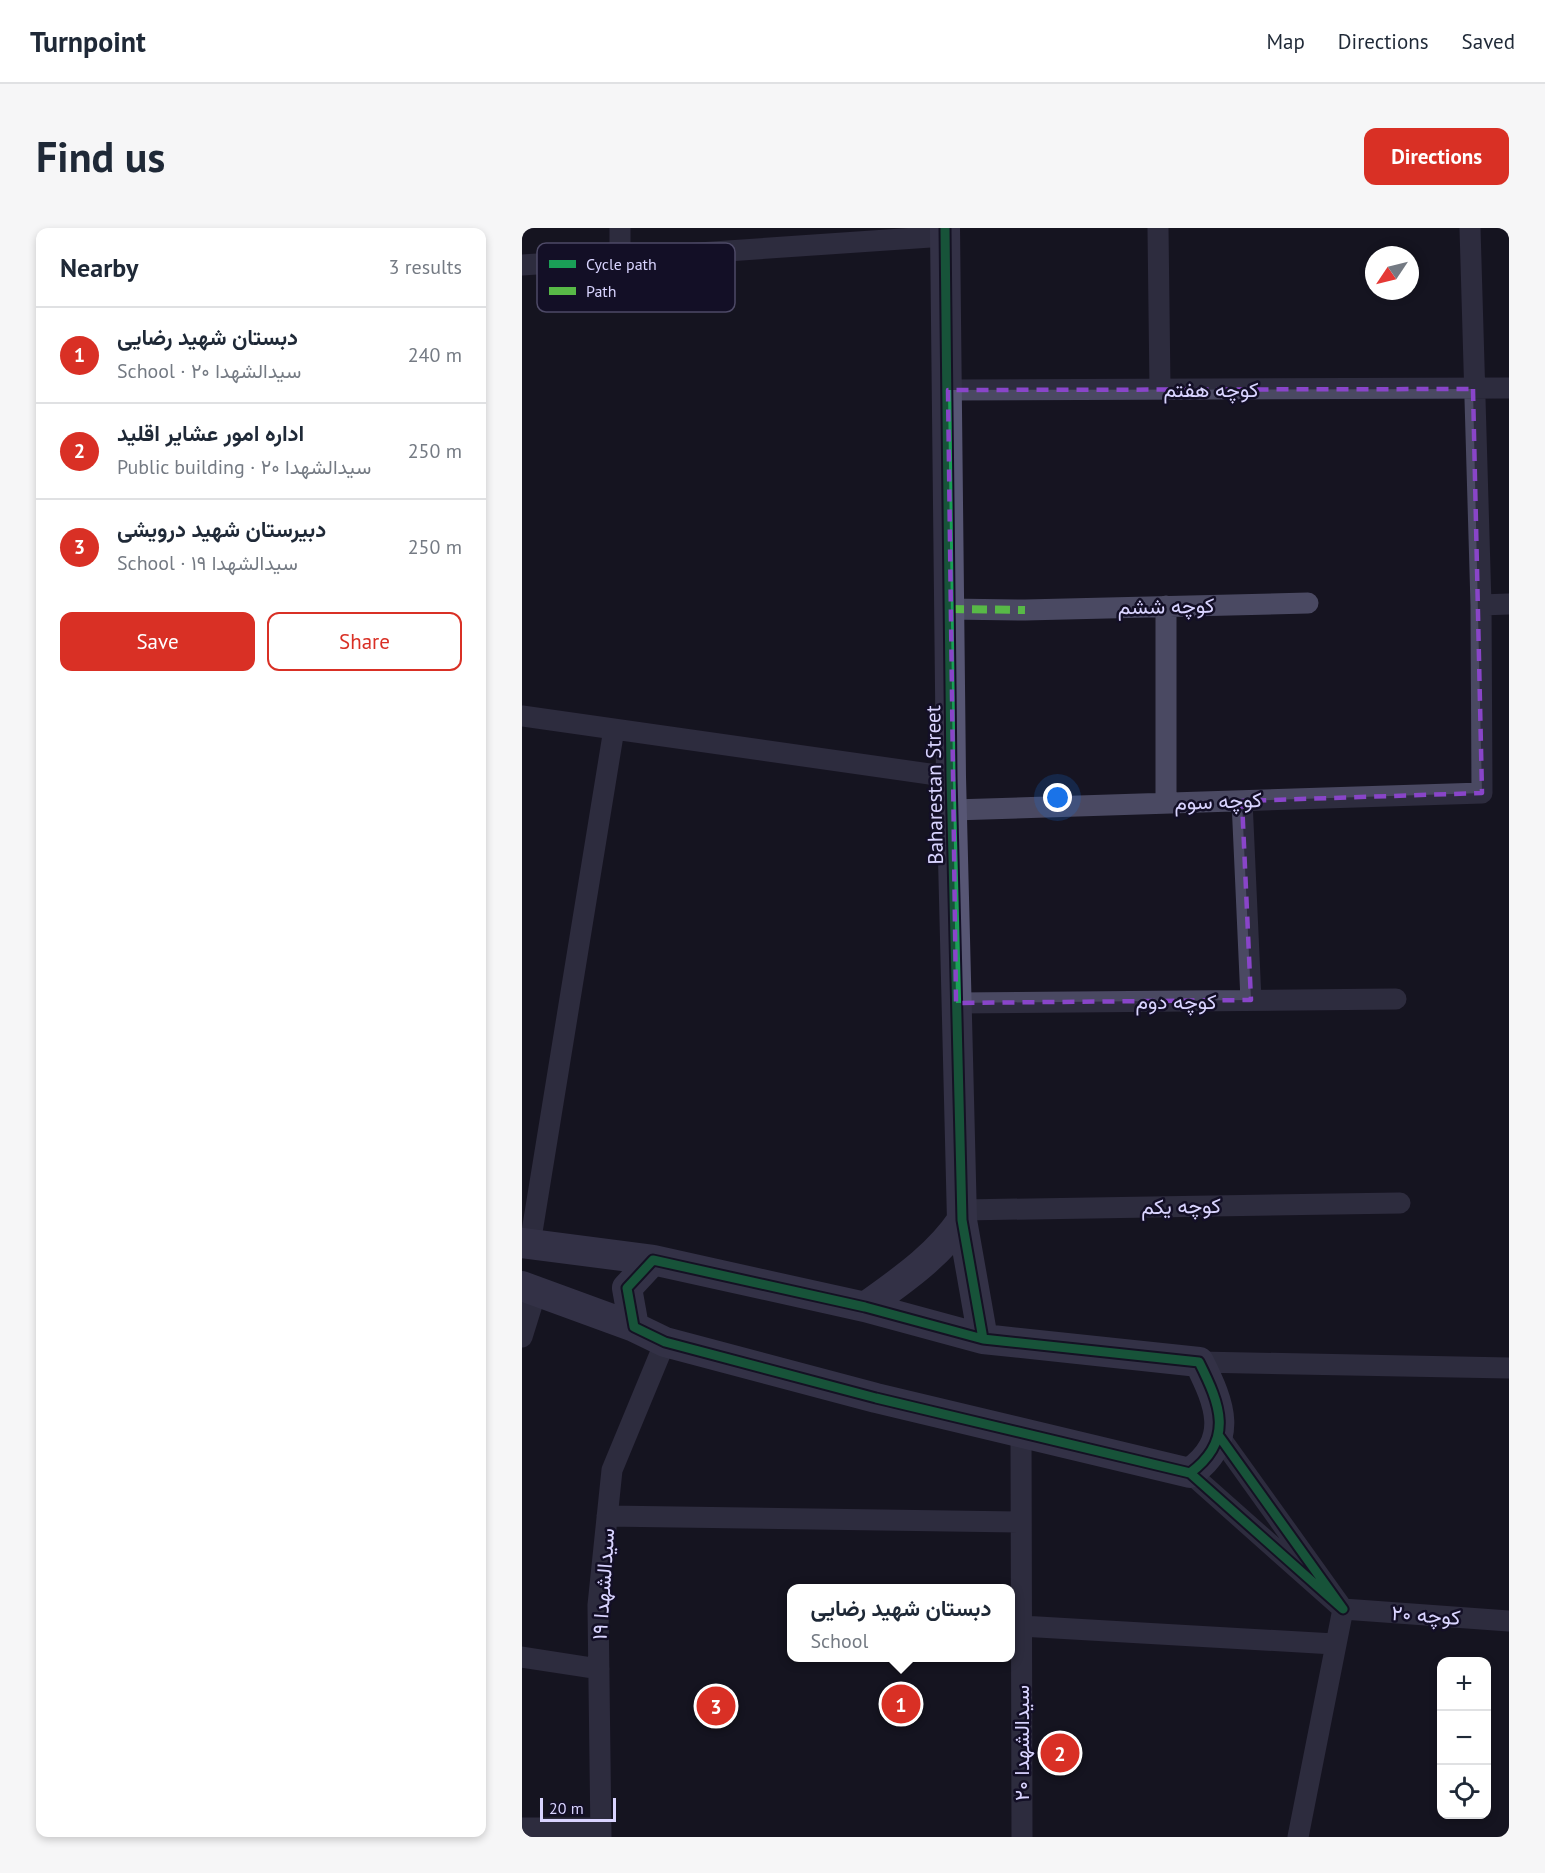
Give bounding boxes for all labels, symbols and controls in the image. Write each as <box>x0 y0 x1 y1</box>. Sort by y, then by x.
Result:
text: Turnpoint <box>30 23 146 60</box>
text: Map <box>1266 28 1305 55</box>
text: Directions <box>1338 28 1429 55</box>
text: Saved <box>1462 28 1515 55</box>
button: Directions <box>1364 128 1509 185</box>
text: Find us <box>36 129 165 184</box>
legend <box>537 243 735 312</box>
north arrow <box>1365 246 1419 300</box>
text: Nearby <box>60 251 138 284</box>
text: 3 results <box>389 254 462 280</box>
text: Cycle path <box>586 254 657 274</box>
text: Path <box>586 281 617 301</box>
text: دبستان شهید رضایی <box>117 323 298 351</box>
text: 1 <box>74 342 85 368</box>
text: 240 m <box>408 342 462 368</box>
text: School · سیدالشهدا ۲۰ <box>117 358 301 384</box>
street label: کوچه هفتم <box>1163 376 1259 404</box>
text: اداره امور عشایر اقلید <box>117 419 304 447</box>
text: 2 <box>74 438 85 464</box>
text: 250 m <box>408 438 462 464</box>
text: Public building · سیدالشهدا ۲۰ <box>117 454 371 480</box>
text: دبیرستان شهید درویشی <box>117 515 326 543</box>
text: 3 <box>74 534 85 560</box>
text: 250 m <box>408 534 462 560</box>
text: School · سیدالشهدا ۱۹ <box>117 550 298 576</box>
street label: کوچه ششم <box>1117 592 1215 621</box>
button: Save <box>60 612 255 671</box>
button: Share <box>267 612 462 671</box>
street label: Baharestan Street <box>919 705 949 865</box>
your location <box>1043 783 1072 812</box>
street label: کوچه سوم <box>1174 786 1262 817</box>
street label: کوچه دوم <box>1135 988 1217 1016</box>
street label: کوچه یکم <box>1141 1192 1221 1221</box>
street label: سیدالشهدا ۱۹ <box>586 1527 620 1641</box>
popup <box>787 1584 1015 1662</box>
text: دبستان شهید رضایی <box>810 1594 992 1622</box>
street label: کوچه ۲۰ <box>1391 1599 1461 1632</box>
text: School <box>810 1628 868 1654</box>
map controls <box>1437 1657 1491 1819</box>
button: + <box>1437 1657 1491 1711</box>
pin: 1 <box>882 1682 920 1726</box>
pin: 3 <box>696 1684 736 1728</box>
street label: سیدالشهدا ۲۰ <box>1008 1685 1035 1801</box>
button: − <box>1437 1711 1491 1765</box>
pin: 2 <box>1040 1730 1080 1775</box>
button: locate <box>1437 1765 1491 1819</box>
scale bar <box>540 1795 616 1822</box>
text: 20 m <box>549 1798 584 1818</box>

